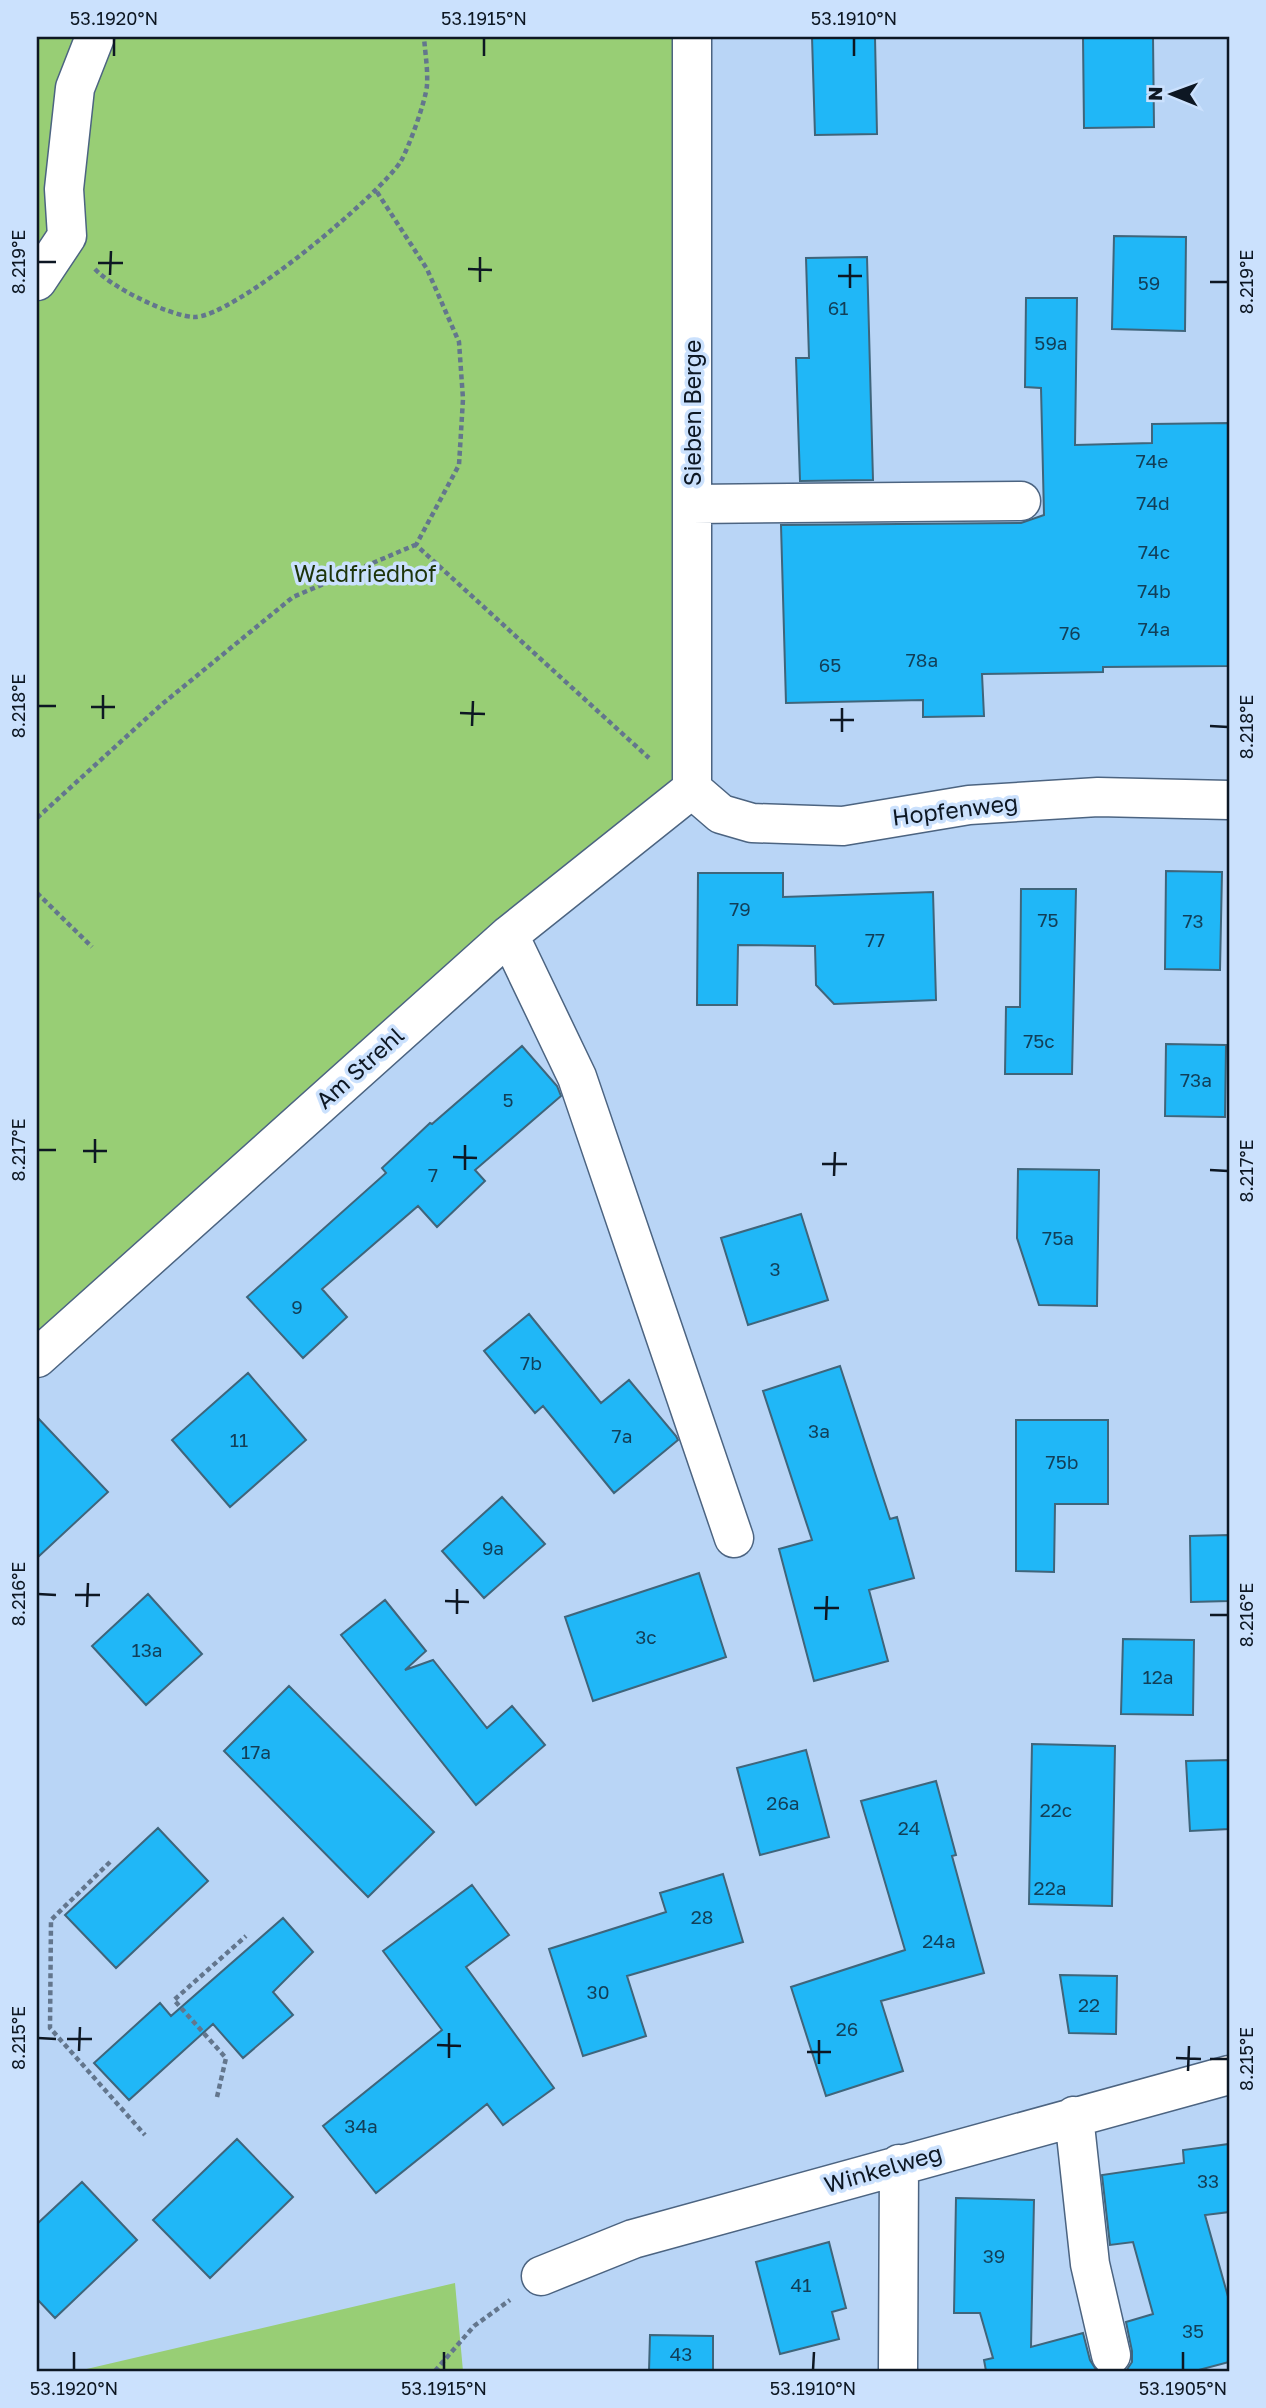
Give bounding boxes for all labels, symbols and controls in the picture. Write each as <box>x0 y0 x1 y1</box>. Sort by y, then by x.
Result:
text: 53.1920°N <box>70 7 158 29</box>
text: 53.1915°N <box>441 7 527 29</box>
text: 53.1910°N <box>811 7 897 29</box>
north arrow <box>1136 60 1206 130</box>
text: N <box>1143 86 1166 101</box>
text: 8.219°E <box>7 230 29 294</box>
text: 8.219°E <box>1235 250 1257 314</box>
house number: 59 <box>1138 271 1160 294</box>
house number: 61 <box>828 296 848 319</box>
house number: 59a <box>1034 331 1068 354</box>
street label: Sieben Berge <box>678 340 706 486</box>
house number: 74e <box>1136 449 1168 472</box>
house number: 74d <box>1136 491 1170 514</box>
house number: 74c <box>1138 540 1170 563</box>
park label: Waldfriedhof <box>294 559 436 587</box>
house number: 74b <box>1137 579 1171 602</box>
house number: 74a <box>1138 617 1170 640</box>
house number: 76 <box>1059 621 1081 644</box>
house number: 78a <box>906 648 938 671</box>
house number: 65 <box>819 653 841 676</box>
text: 8.218°E <box>7 674 29 738</box>
text: 8.218°E <box>1235 695 1257 759</box>
street label: Hopfenweg <box>890 787 1019 831</box>
house number: 79 <box>729 897 751 920</box>
house number: 75 <box>1037 908 1059 931</box>
house number: 73 <box>1182 909 1204 932</box>
house number: 77 <box>865 928 885 951</box>
street label: Am Strehl <box>310 1021 409 1114</box>
house number: 75c <box>1023 1029 1055 1052</box>
house number: 73a <box>1180 1068 1212 1091</box>
house number: 5 <box>502 1088 514 1111</box>
text: 8.217°E <box>7 1118 29 1182</box>
text: 8.217°E <box>1235 1139 1257 1203</box>
house number: 7 <box>428 1163 438 1186</box>
house number: 75a <box>1042 1226 1074 1249</box>
house number: 3 <box>769 1257 781 1280</box>
house number: 9 <box>291 1295 303 1318</box>
house number: 7b <box>520 1351 542 1374</box>
house number: 3a <box>808 1419 830 1442</box>
house number: 7a <box>612 1424 632 1447</box>
house number: 11 <box>230 1428 248 1451</box>
house number: 75b <box>1046 1450 1078 1473</box>
house number: 9a <box>482 1536 504 1559</box>
text: 8.216°E <box>7 1562 29 1626</box>
text: 8.216°E <box>1235 1583 1257 1647</box>
house number: 3c <box>635 1625 657 1648</box>
house number: 13a <box>131 1638 163 1661</box>
house number: 12a <box>1143 1665 1173 1688</box>
house number: 17a <box>241 1740 271 1763</box>
house number: 26a <box>766 1791 800 1814</box>
house number: 22c <box>1040 1798 1072 1821</box>
house number: 24 <box>898 1816 920 1839</box>
house number: 22a <box>1034 1876 1066 1899</box>
house number: 28 <box>691 1905 713 1928</box>
house number: 24a <box>922 1929 956 1952</box>
house number: 30 <box>587 1980 609 2003</box>
house number: 22 <box>1078 1993 1100 2016</box>
text: 8.215°E <box>7 2006 29 2070</box>
house number: 26 <box>836 2017 858 2040</box>
text: 8.215°E <box>1235 2027 1257 2091</box>
house number: 34a <box>344 2114 378 2137</box>
street label: Winkelweg <box>821 2138 945 2198</box>
house number: 33 <box>1197 2169 1219 2192</box>
house number: 39 <box>983 2244 1005 2267</box>
house number: 41 <box>791 2273 811 2296</box>
house number: 35 <box>1182 2319 1204 2342</box>
house number: 43 <box>670 2342 692 2365</box>
text: 53.1920°N <box>30 2377 118 2399</box>
text: 53.1915°N <box>401 2377 487 2399</box>
text: 53.1910°N <box>770 2377 856 2399</box>
text: 53.1905°N <box>1139 2377 1227 2399</box>

